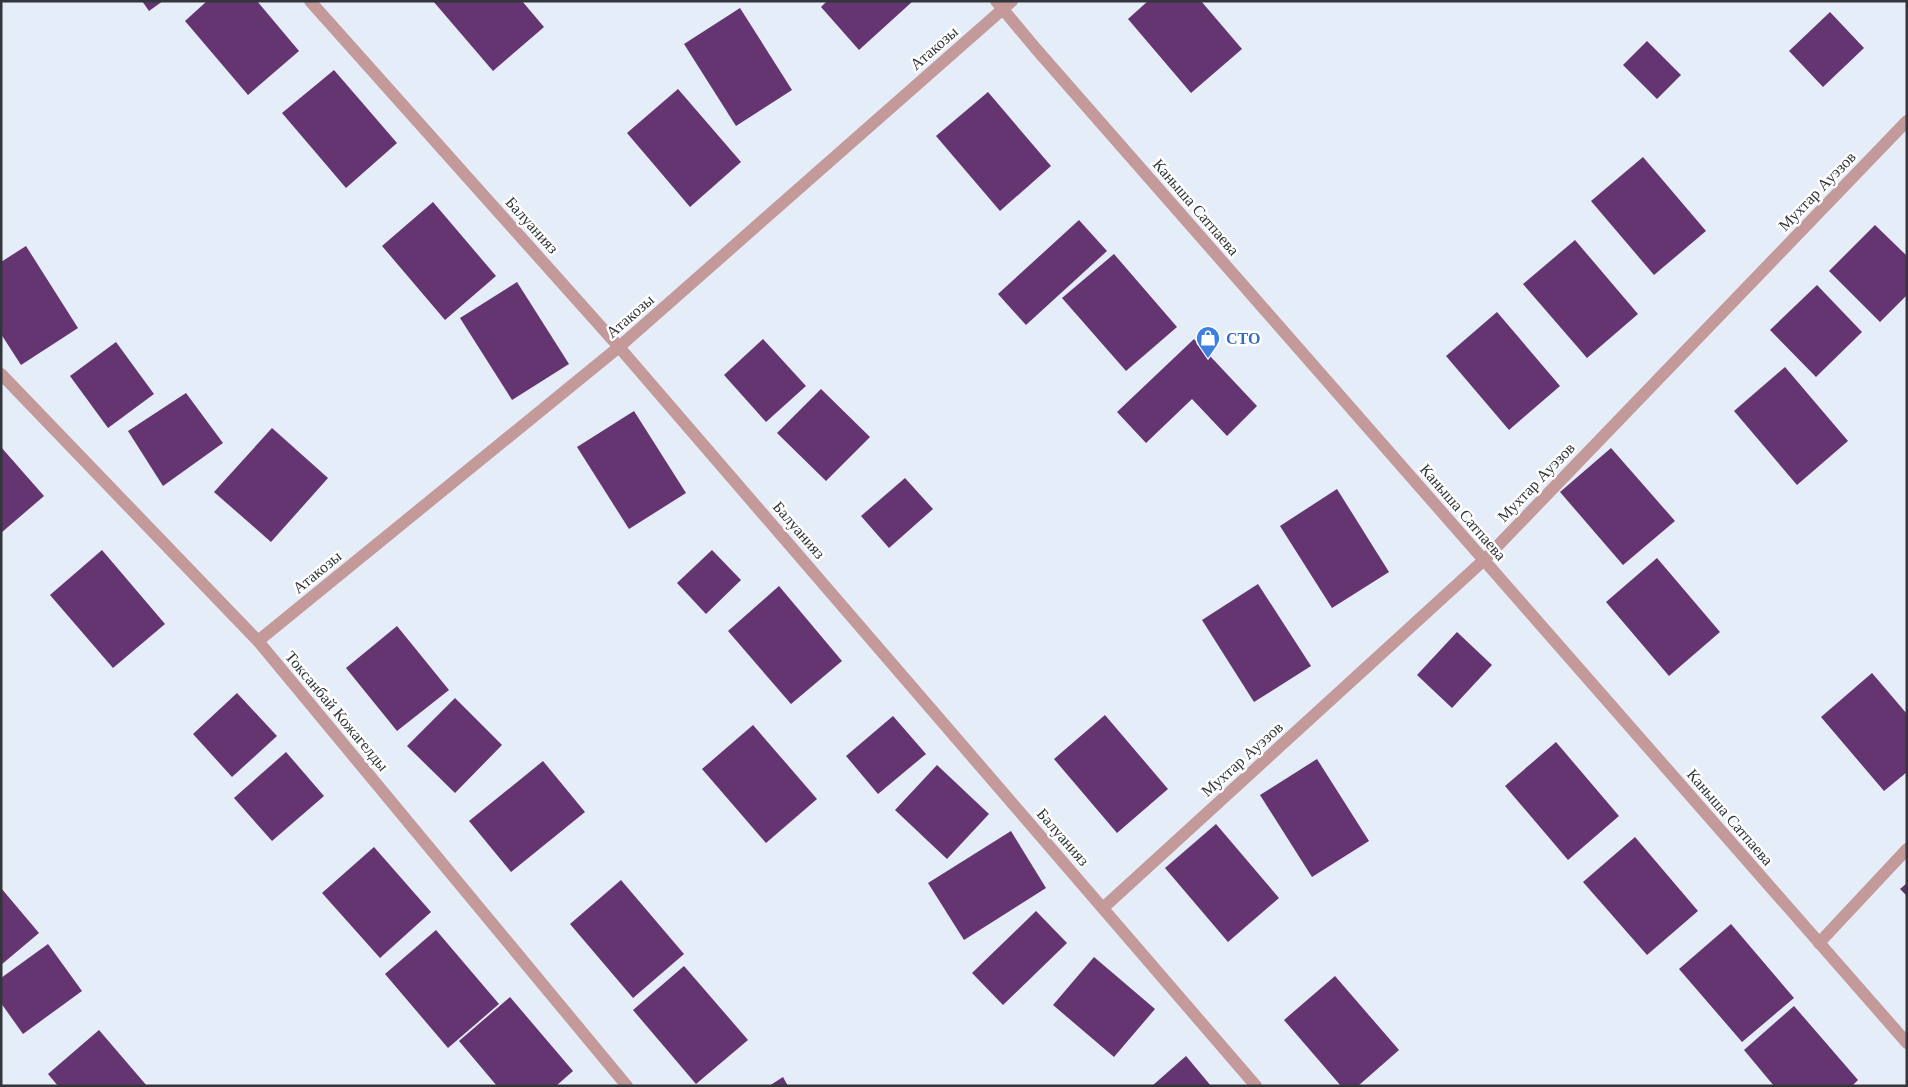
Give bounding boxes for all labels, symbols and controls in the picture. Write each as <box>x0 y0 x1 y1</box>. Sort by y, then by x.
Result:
street label: Атакозы <box>907 23 961 73</box>
street label: Мухтар Ауэзов <box>1775 148 1860 235</box>
street label: Каныша Сатпаева <box>1150 155 1242 259</box>
street label: Балуанияз <box>501 193 562 257</box>
street label: Атакозы <box>603 291 657 341</box>
shop icon: CTO <box>1195 325 1221 359</box>
place label: CTO <box>1226 330 1260 347</box>
street label: Мухтар Ауэзов <box>1494 439 1579 526</box>
street label: Каныша Сатпаева <box>1417 460 1509 564</box>
street label: Балуанияз <box>769 498 828 563</box>
street label: Атакозы <box>289 547 345 597</box>
street label: Токсанбай Кожагелды <box>281 648 392 775</box>
street label: Мухтар Ауэзов <box>1198 718 1287 801</box>
street label: Каныша Сатпаева <box>1684 765 1776 869</box>
street label: Балуанияз <box>1033 805 1092 870</box>

